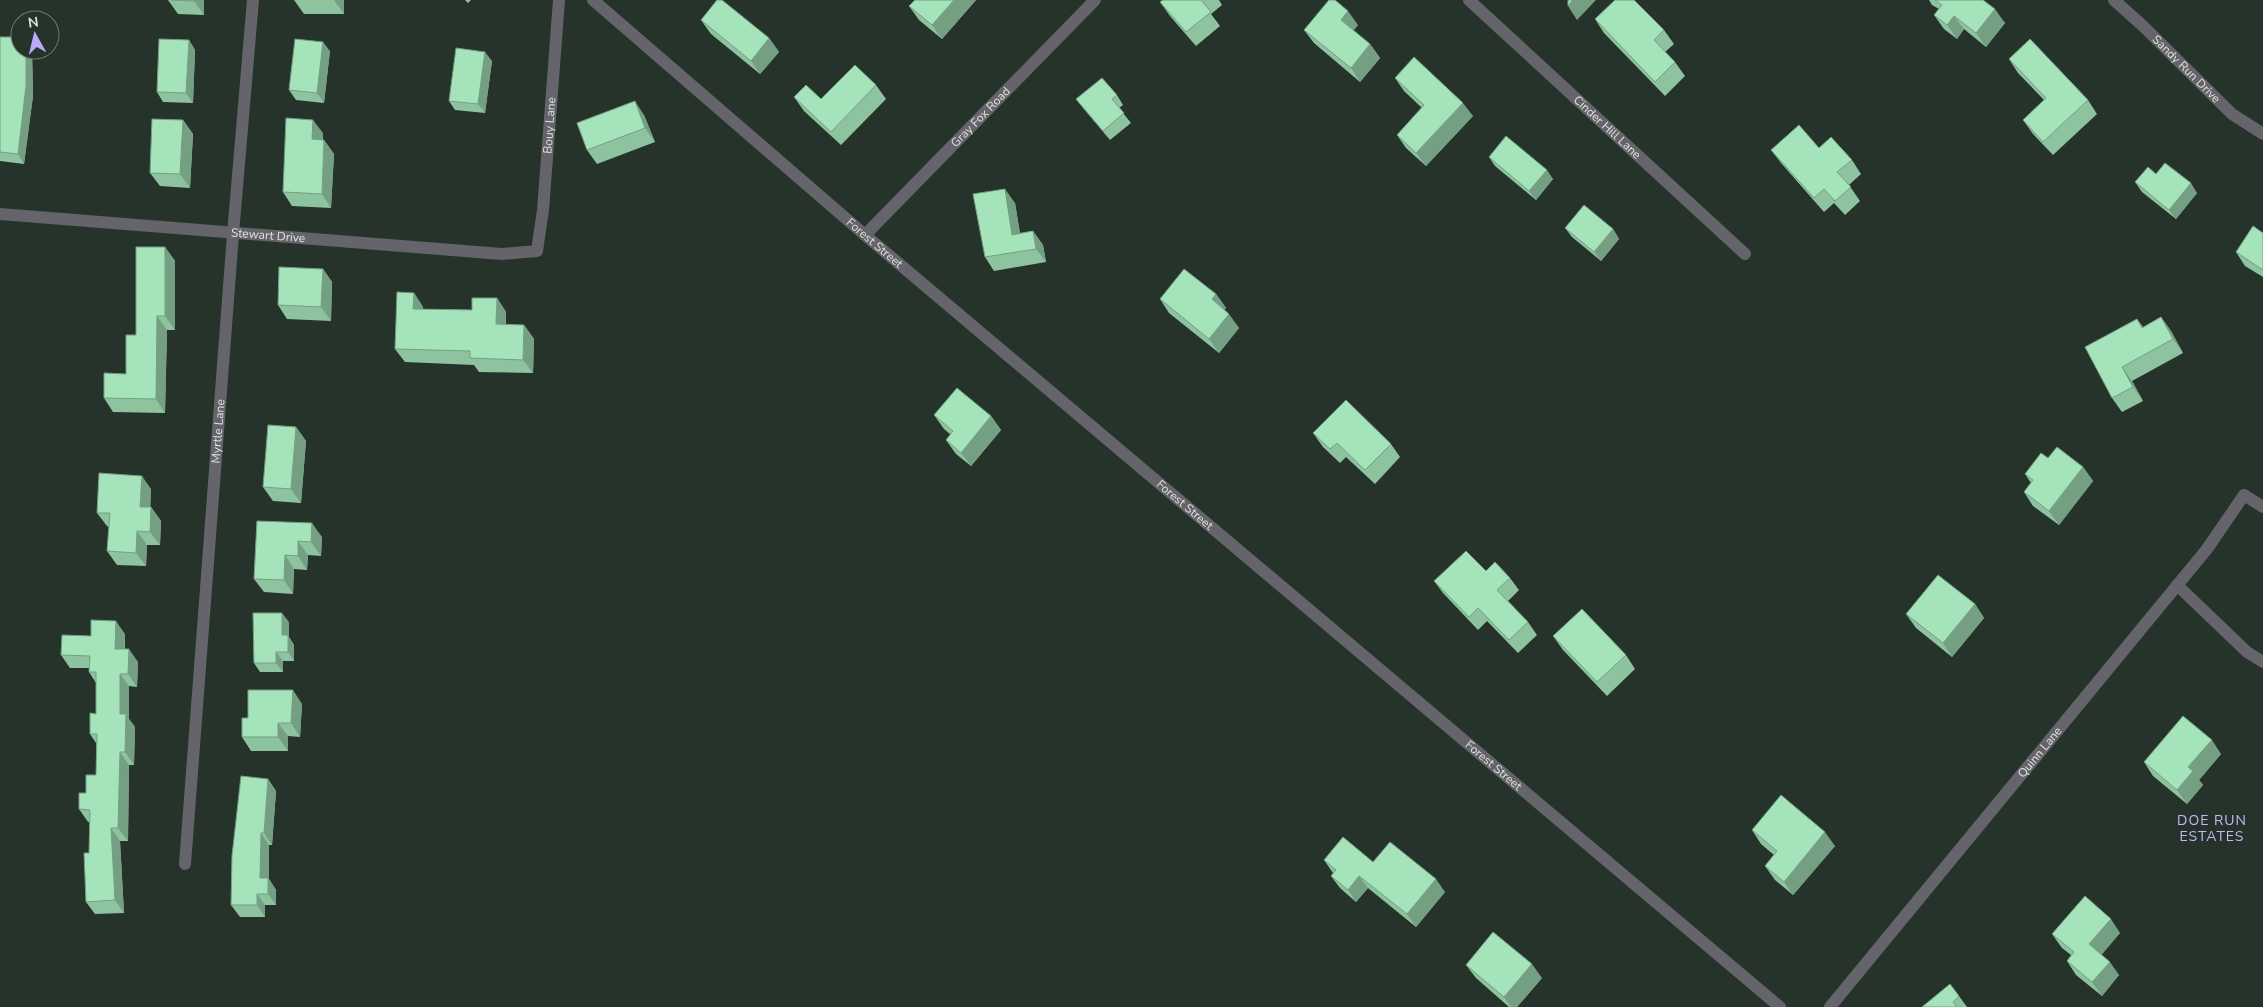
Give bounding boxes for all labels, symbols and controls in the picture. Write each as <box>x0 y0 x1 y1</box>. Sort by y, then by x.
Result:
north arrow <box>10 10 60 60</box>
text: N <box>27 12 40 33</box>
street label: Sandy Run Drive <box>2149 32 2224 106</box>
street label: Gray Fox Road <box>947 83 1014 151</box>
street label: Cinder Hill Lane <box>1570 92 1645 163</box>
street label: Bouy Lane <box>539 96 560 154</box>
street label: Forest Street <box>843 214 907 272</box>
street label: Stewart Drive <box>230 224 306 246</box>
street label: Myrtle Lane <box>208 399 228 464</box>
street label: Forest Street <box>1153 476 1217 534</box>
street label: Quinn Lane <box>2014 723 2065 781</box>
street label: Forest Street <box>1462 737 1526 794</box>
district label: DOE RUN ESTATES <box>2177 811 2247 846</box>

